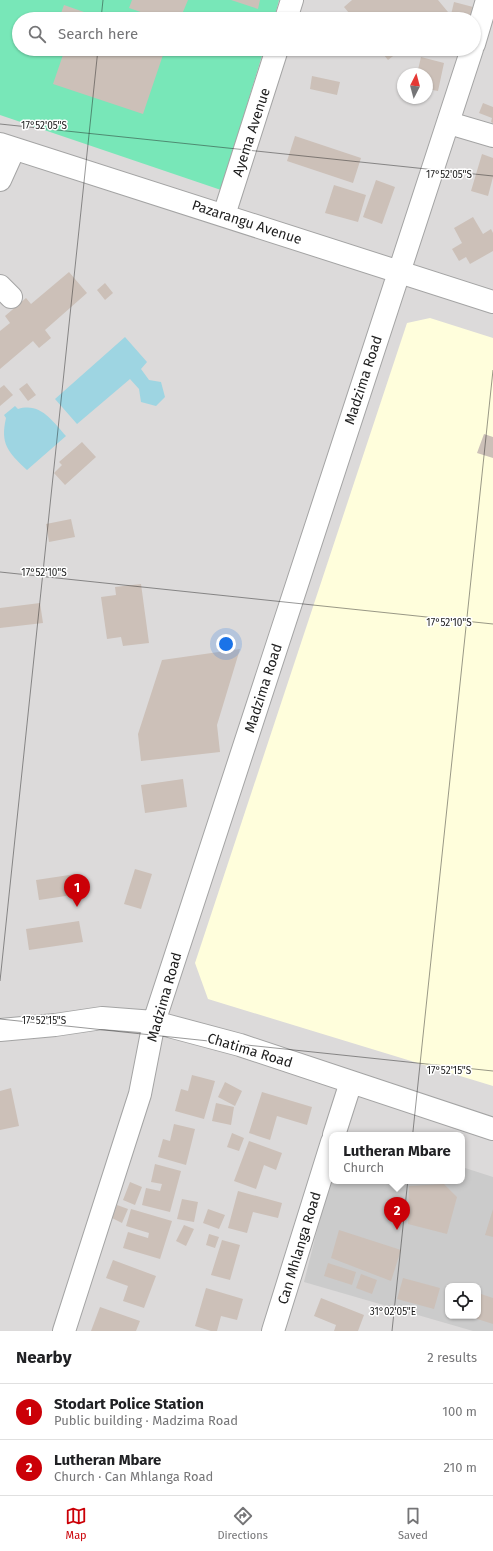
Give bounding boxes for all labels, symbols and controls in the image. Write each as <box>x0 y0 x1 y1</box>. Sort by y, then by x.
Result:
search box <box>12 12 481 56</box>
icon: search <box>26 23 48 45</box>
text: Search here <box>58 25 138 43</box>
north arrow <box>397 68 433 104</box>
street label: Ayema Avenue <box>229 86 274 179</box>
text: 17°52'05"S <box>21 120 67 132</box>
text: 17°52'05"S <box>426 169 472 181</box>
street label: Pazarangu Avenue <box>190 197 304 248</box>
street label: Madzima Road <box>341 334 386 427</box>
text: 17°52'10"S <box>21 567 67 579</box>
text: 17°52'10"S <box>426 617 472 629</box>
your location <box>216 634 236 654</box>
street label: Madzima Road <box>241 642 286 735</box>
pin: 1 <box>64 874 90 907</box>
street label: Madzima Road <box>144 950 185 1044</box>
text: 17°52'15"S <box>22 1015 67 1027</box>
street label: Chatima Road <box>205 1029 294 1071</box>
text: 17°52'15"S <box>427 1065 472 1077</box>
popup <box>329 1132 465 1184</box>
text: Lutheran Mbare <box>343 1142 451 1160</box>
text: Church <box>343 1160 384 1175</box>
street label: Can Mhlanga Road <box>274 1190 325 1306</box>
pin: 2 <box>384 1197 410 1230</box>
map controls <box>445 1283 481 1319</box>
button: locate <box>445 1283 481 1319</box>
text: 31°02'05"E <box>370 1306 416 1318</box>
text: Nearby <box>16 1347 71 1368</box>
text: 2 results <box>427 1350 477 1365</box>
text: Stodart Police Station <box>54 1395 204 1413</box>
text: 1 <box>26 1404 32 1419</box>
text: 100 m <box>442 1404 477 1419</box>
text: Public building · Madzima Road <box>54 1413 238 1428</box>
text: Lutheran Mbare <box>54 1451 161 1469</box>
text: 2 <box>26 1460 32 1475</box>
text: 210 m <box>443 1460 477 1475</box>
text: Church · Can Mhlanga Road <box>54 1469 213 1484</box>
tab: Map <box>65 1505 87 1542</box>
tab: Directions <box>217 1505 268 1542</box>
tab: Saved <box>398 1505 428 1542</box>

